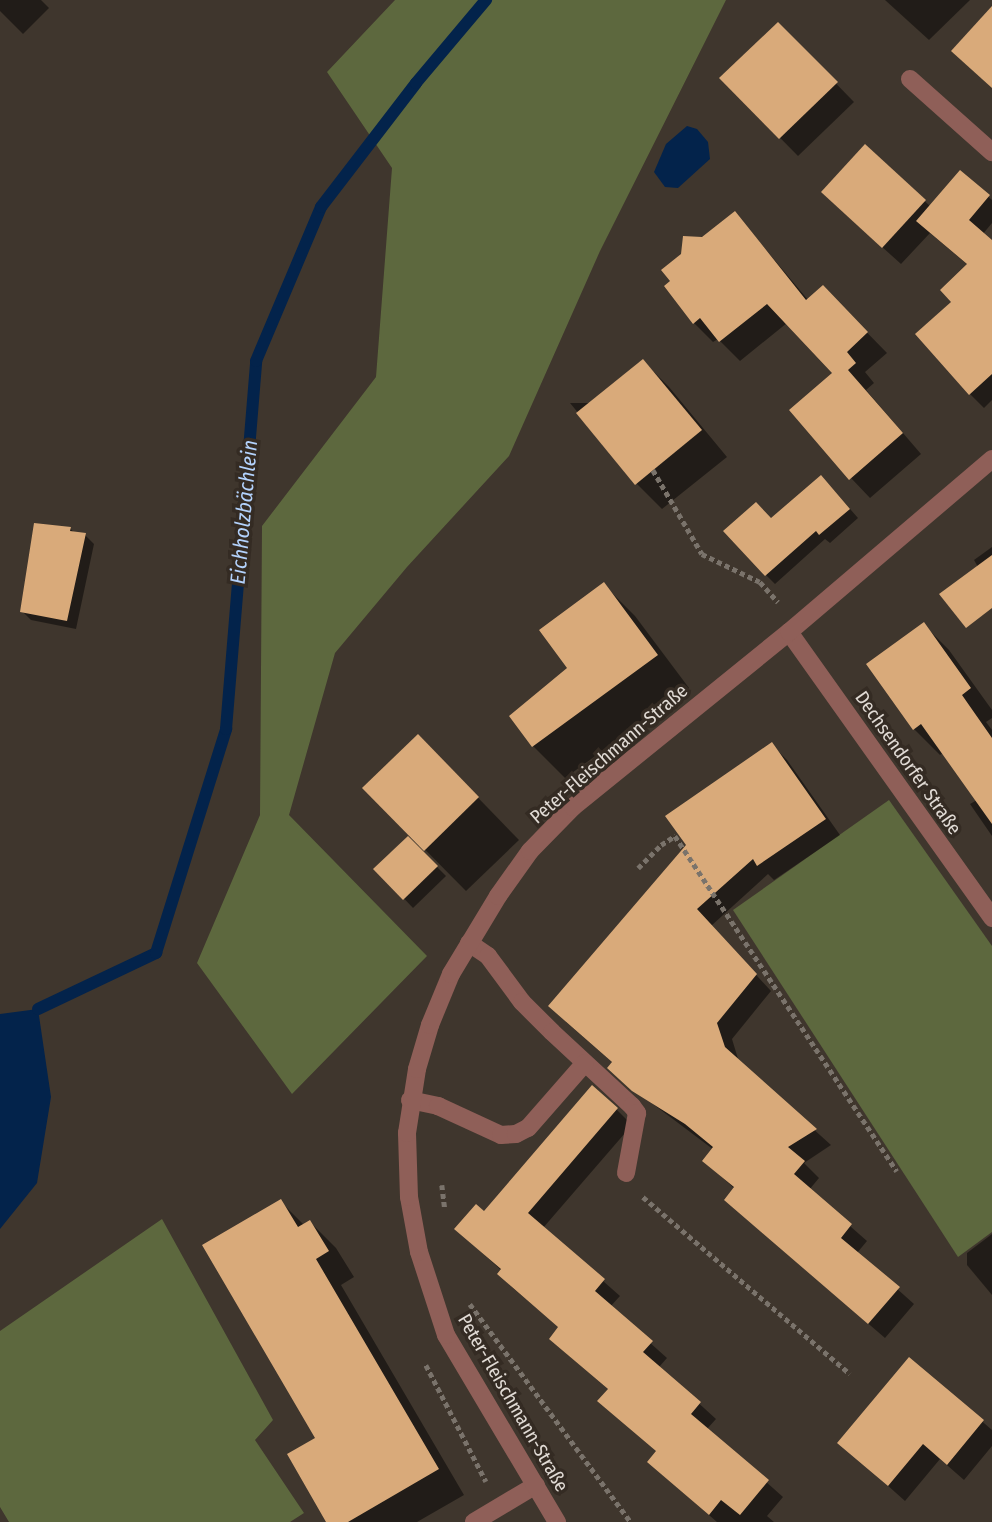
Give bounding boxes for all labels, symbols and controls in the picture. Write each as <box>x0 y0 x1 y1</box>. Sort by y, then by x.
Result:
water label: Eichholzbächlein <box>225 439 263 585</box>
street label: Peter-Fleischmann-Straße <box>526 679 692 829</box>
street label: Dechsendorfer Straße <box>850 687 966 839</box>
street label: Peter-Fleischmann-Straße <box>453 1310 573 1496</box>

